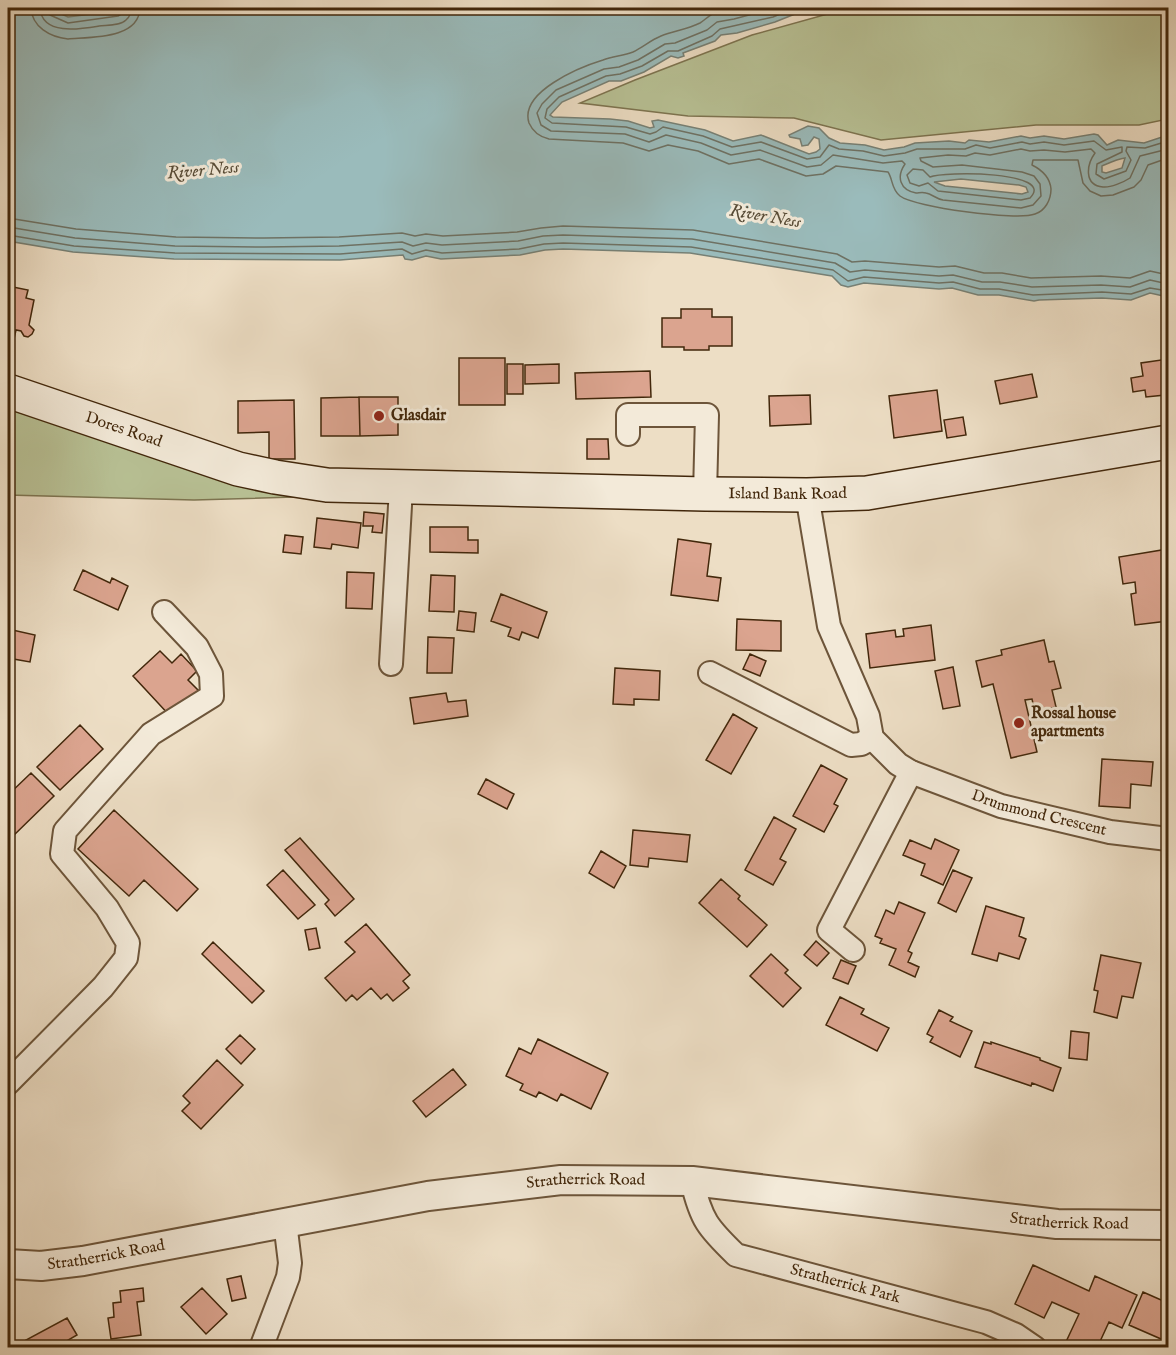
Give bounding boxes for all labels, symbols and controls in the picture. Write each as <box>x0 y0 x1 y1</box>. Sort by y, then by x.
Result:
water label: River Ness <box>166 156 241 186</box>
water label: River Ness <box>727 199 803 235</box>
place label: Glasdair <box>391 406 446 426</box>
street label: Dores Road <box>82 408 165 453</box>
marker: Glasdair <box>372 409 386 423</box>
street label: Island Bank Road <box>728 484 848 505</box>
place label: Rossal house apartments <box>1031 704 1117 742</box>
marker: Rossal house apartments <box>1012 716 1026 730</box>
street label: Drummond Crescent <box>968 786 1109 841</box>
street label: Stratherrick Road <box>525 1170 646 1194</box>
street label: Stratherrick Road <box>1009 1209 1129 1235</box>
street label: Stratherrick Road <box>46 1236 167 1275</box>
street label: Stratherrick Park <box>788 1260 903 1309</box>

